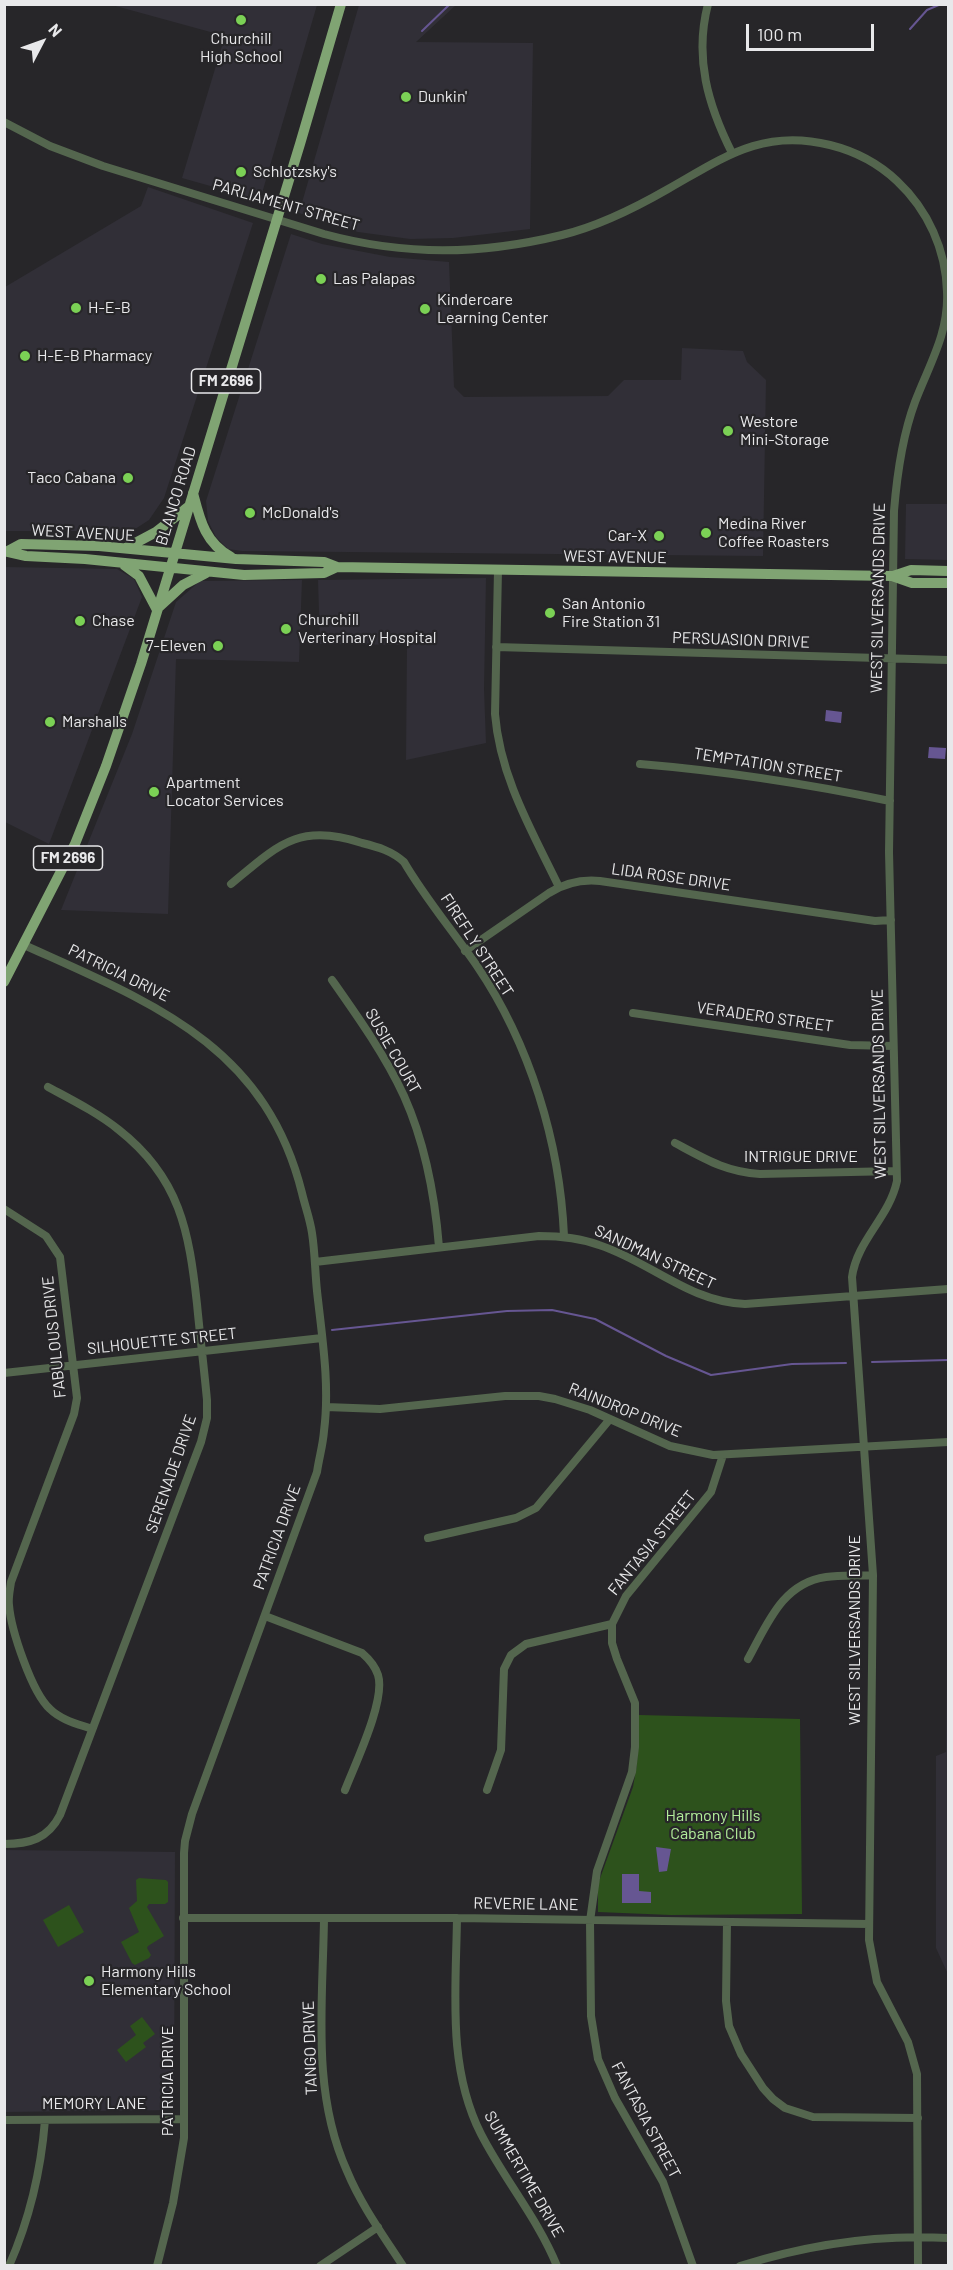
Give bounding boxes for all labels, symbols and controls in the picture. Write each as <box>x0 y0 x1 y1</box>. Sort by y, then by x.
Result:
north arrow <box>12 12 72 72</box>
scale bar <box>749 12 876 50</box>
marker: Churchill High School <box>234 13 248 27</box>
text: N <box>45 20 67 40</box>
text: 100 m <box>757 23 802 45</box>
place label: Churchill High School <box>200 29 282 67</box>
place label: Dunkin' <box>418 87 467 107</box>
marker: Dunkin' <box>399 90 413 104</box>
place label: Schlotzsky's <box>253 162 337 182</box>
marker: Schlotzsky's <box>234 165 248 179</box>
street label: PARLIAMENT STREET <box>210 175 362 235</box>
place label: Las Palapas <box>333 269 415 289</box>
marker: Las Palapas <box>314 272 328 286</box>
place label: Kindercare Learning Center <box>437 290 548 328</box>
place label: H-E-B <box>88 298 131 318</box>
marker: H-E-B <box>69 301 83 315</box>
marker: Kindercare Learning Center <box>418 302 432 316</box>
place label: H-E-B Pharmacy <box>37 346 152 366</box>
marker: H-E-B Pharmacy <box>18 349 32 363</box>
road number: FM 2696 <box>192 369 260 393</box>
place label: Westore Mini-Storage <box>740 412 829 450</box>
marker: Westore Mini-Storage <box>721 424 735 438</box>
street label: BLANCO ROAD <box>152 444 200 548</box>
place label: Taco Cabana <box>27 468 116 488</box>
marker: Taco Cabana <box>121 471 135 485</box>
place label: McDonald's <box>262 503 339 523</box>
street label: WEST SILVERSANDS DRIVE <box>867 503 889 693</box>
marker: McDonald's <box>243 506 257 520</box>
place label: Medina River Coffee Roasters <box>718 514 829 552</box>
street label: WEST AVENUE <box>31 521 135 545</box>
place label: Car-X <box>608 526 647 546</box>
marker: Medina River Coffee Roasters <box>699 526 713 540</box>
marker: Car-X <box>652 529 666 543</box>
street label: WEST AVENUE <box>563 546 667 568</box>
place label: San Antonio Fire Station 31 <box>562 594 660 632</box>
marker: San Antonio Fire Station 31 <box>543 606 557 620</box>
place label: Churchill Verterinary Hospital <box>298 610 436 648</box>
place label: Chase <box>92 611 135 631</box>
marker: Chase <box>73 614 87 628</box>
marker: Churchill Verterinary Hospital <box>279 622 293 636</box>
street label: PERSUASION DRIVE <box>672 628 810 652</box>
place label: 7-Eleven <box>146 636 206 656</box>
marker: 7-Eleven <box>211 639 225 653</box>
place label: Marshalls <box>62 712 127 732</box>
marker: Marshalls <box>43 715 57 729</box>
street label: TEMPTATION STREET <box>692 744 844 786</box>
place label: Apartment Locator Services <box>166 773 284 811</box>
marker: Apartment Locator Services <box>147 785 161 799</box>
road number: FM 2696 <box>34 846 103 870</box>
street label: LIDA ROSE DRIVE <box>610 859 732 895</box>
street label: FIREFLY STREET <box>436 890 518 1000</box>
street label: PATRICIA DRIVE <box>65 940 173 1006</box>
street label: WEST SILVERSANDS DRIVE <box>868 989 890 1179</box>
street label: VERADERO STREET <box>695 998 835 1036</box>
street label: SUSIE COURT <box>361 1005 425 1097</box>
street label: INTRIGUE DRIVE <box>744 1147 858 1167</box>
street label: SANDMAN STREET <box>592 1221 718 1293</box>
street label: FABULOUS DRIVE <box>38 1275 70 1399</box>
street label: SILHOUETTE STREET <box>86 1324 238 1358</box>
street label: RAINDROP DRIVE <box>566 1379 684 1441</box>
street label: SERENADE DRIVE <box>142 1412 200 1536</box>
street label: PATRICIA DRIVE <box>249 1482 305 1592</box>
street label: FANTASIA STREET <box>604 1487 700 1599</box>
street label: WEST SILVERSANDS DRIVE <box>845 1535 865 1725</box>
park label: Harmony Hills Cabana Club <box>666 1806 760 1844</box>
street label: REVERIE LANE <box>473 1893 579 1915</box>
place label: Harmony Hills Elementary School <box>101 1962 231 2000</box>
marker: Harmony Hills Elementary School <box>82 1974 96 1988</box>
street label: TANGO DRIVE <box>299 2000 321 2096</box>
street label: PATRICIA DRIVE <box>158 2026 178 2136</box>
street label: FANTASIA STREET <box>607 2059 685 2181</box>
street label: MEMORY LANE <box>42 2094 146 2114</box>
street label: SUMMERTIME DRIVE <box>480 2108 568 2240</box>

